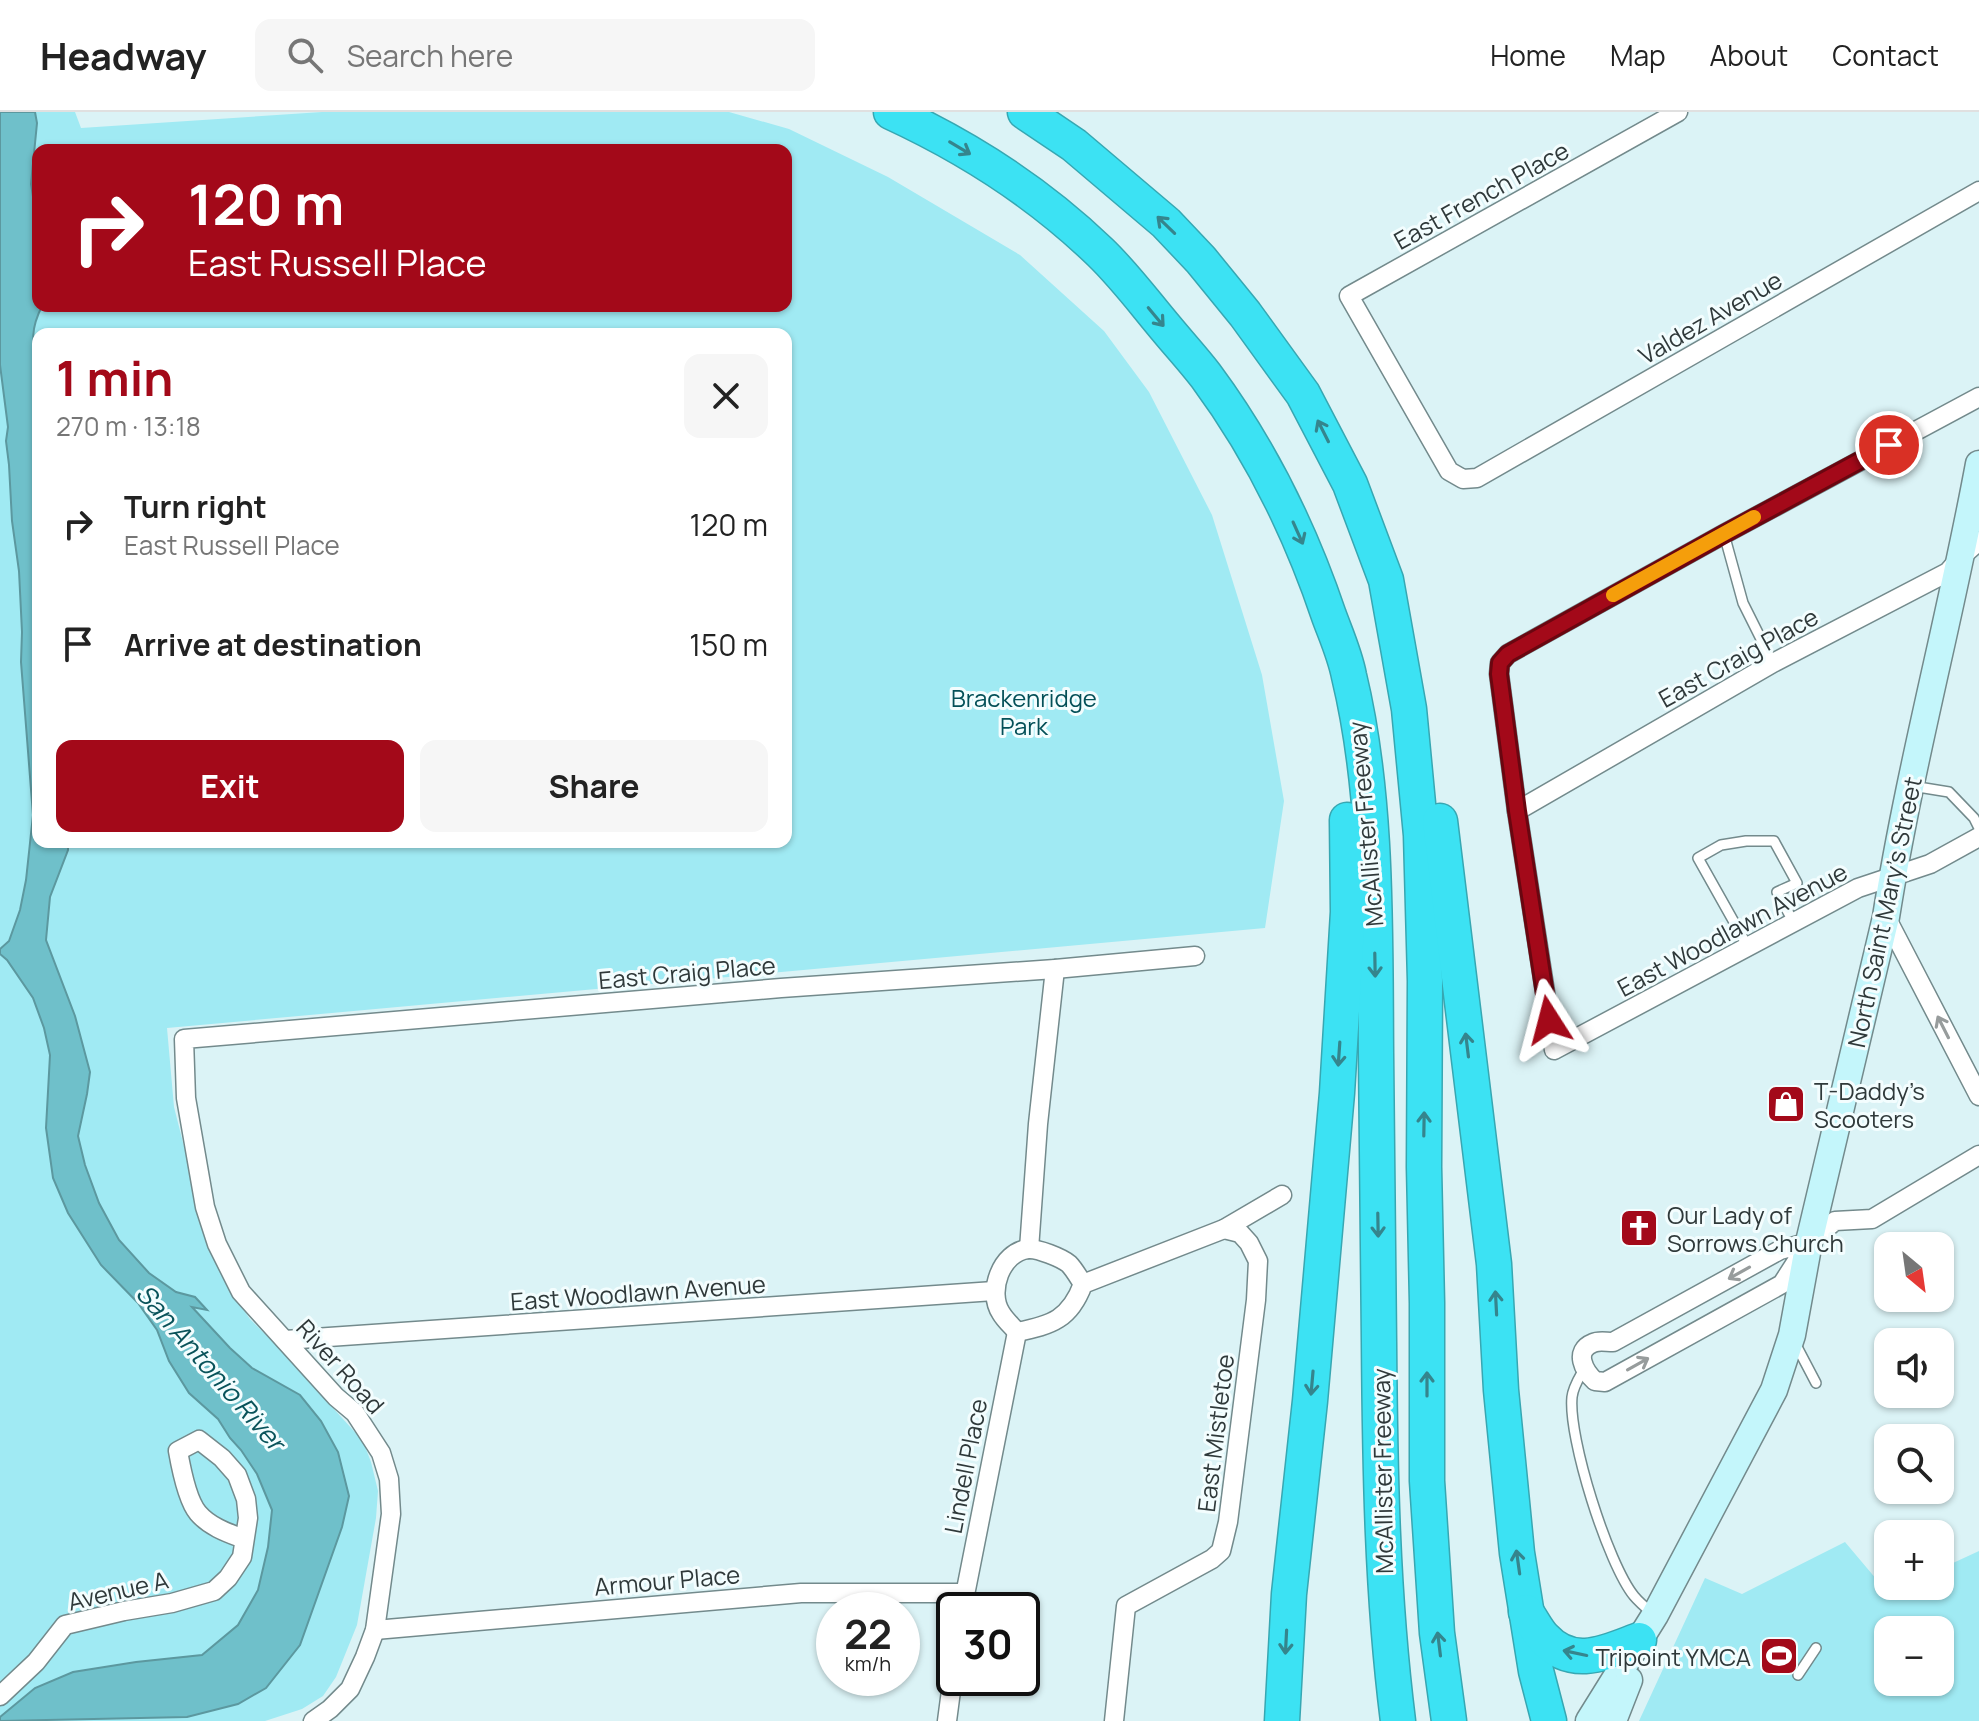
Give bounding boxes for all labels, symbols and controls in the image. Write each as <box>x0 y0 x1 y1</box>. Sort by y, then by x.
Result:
search box <box>255 19 815 91</box>
text: Headway <box>40 29 207 81</box>
icon: search <box>283 33 327 77</box>
text: Search here <box>347 35 513 76</box>
text: Home <box>1490 36 1566 74</box>
text: Map <box>1610 36 1666 74</box>
text: About <box>1710 36 1788 74</box>
text: Contact <box>1832 36 1939 74</box>
street label: East French Place <box>1388 133 1574 257</box>
one-way arrow <box>948 140 971 156</box>
text: 120 m <box>188 165 344 242</box>
icon: right <box>56 176 160 280</box>
one-way arrow <box>1156 215 1176 234</box>
text: East Russell Place <box>188 238 487 287</box>
street label: Valdez Avenue <box>1632 263 1788 371</box>
one-way arrow <box>1147 306 1165 326</box>
text: 1 min <box>56 345 173 410</box>
button: close <box>684 354 768 438</box>
text: 270 m · 13:18 <box>56 408 201 444</box>
pin <box>1855 411 1923 479</box>
one-way arrow <box>1314 419 1330 443</box>
icon: arrive <box>1867 423 1911 467</box>
text: Turn right <box>124 486 267 527</box>
icon: right <box>56 502 100 546</box>
text: 120 m <box>689 504 768 545</box>
one-way arrow <box>1291 520 1306 545</box>
text: East Russell Place <box>124 527 340 563</box>
street label: East Craig Place <box>1652 599 1824 715</box>
icon: arrive <box>56 622 100 666</box>
text: Arrive at destination <box>124 624 422 665</box>
text: 150 m <box>689 624 768 665</box>
park label: Brackenridge Park <box>951 681 1097 742</box>
street label: McAllister Freeway <box>1340 720 1390 928</box>
button: Exit <box>56 740 404 832</box>
button: Share <box>420 740 768 832</box>
street label: North Saint Mary's Street <box>1839 773 1929 1051</box>
street label: East Woodlawn Avenue <box>1611 854 1853 1004</box>
street label: East Craig Place <box>597 948 777 996</box>
one-way arrow <box>1367 951 1383 978</box>
position arrow <box>1507 978 1591 1062</box>
one-way arrow <box>1935 1016 1950 1039</box>
one-way arrow <box>1460 1032 1475 1059</box>
one-way arrow <box>1331 1040 1346 1067</box>
place label: T-Daddy’s Scooters <box>1814 1074 1925 1135</box>
shop icon: T-Daddy’s Scooters <box>1765 1083 1807 1125</box>
one-way arrow <box>1416 1111 1432 1138</box>
place label: Our Lady of Sorrows Church <box>1667 1198 1844 1259</box>
church icon: Our Lady of Sorrows Church <box>1618 1207 1660 1249</box>
one-way arrow <box>1370 1211 1386 1238</box>
north arrow <box>1874 1232 1954 1312</box>
map controls <box>1874 1232 1954 1696</box>
one-way arrow <box>1727 1266 1751 1281</box>
street label: East Woodlawn Avenue <box>509 1267 767 1317</box>
water label: San Antonio River <box>128 1276 296 1461</box>
one-way arrow <box>1488 1290 1503 1317</box>
street label: River Road <box>290 1312 392 1420</box>
button: sound <box>1874 1328 1954 1408</box>
street label: East Mistletoe <box>1189 1352 1241 1514</box>
one-way arrow <box>1626 1356 1649 1372</box>
street label: McAllister Freeway <box>1364 1368 1400 1574</box>
one-way arrow <box>1304 1369 1319 1396</box>
one-way arrow <box>1419 1371 1435 1398</box>
street label: Lindell Place <box>936 1396 994 1536</box>
button: search <box>1874 1424 1954 1504</box>
button: + <box>1874 1520 1954 1600</box>
one-way arrow <box>1510 1550 1525 1575</box>
street label: Armour Place <box>593 1557 741 1603</box>
street label: Avenue A <box>65 1562 171 1618</box>
speed limit sign: 30 <box>936 1592 1040 1696</box>
text: 22 <box>844 1606 892 1661</box>
button: − <box>1874 1616 1954 1696</box>
one-way arrow <box>1278 1628 1293 1655</box>
one-way arrow <box>1431 1632 1446 1657</box>
sports icon: Tripoint YMCA <box>1758 1635 1800 1677</box>
place label: Tripoint YMCA <box>1596 1640 1751 1673</box>
one-way arrow <box>1562 1645 1588 1660</box>
text: km/h <box>845 1650 891 1677</box>

